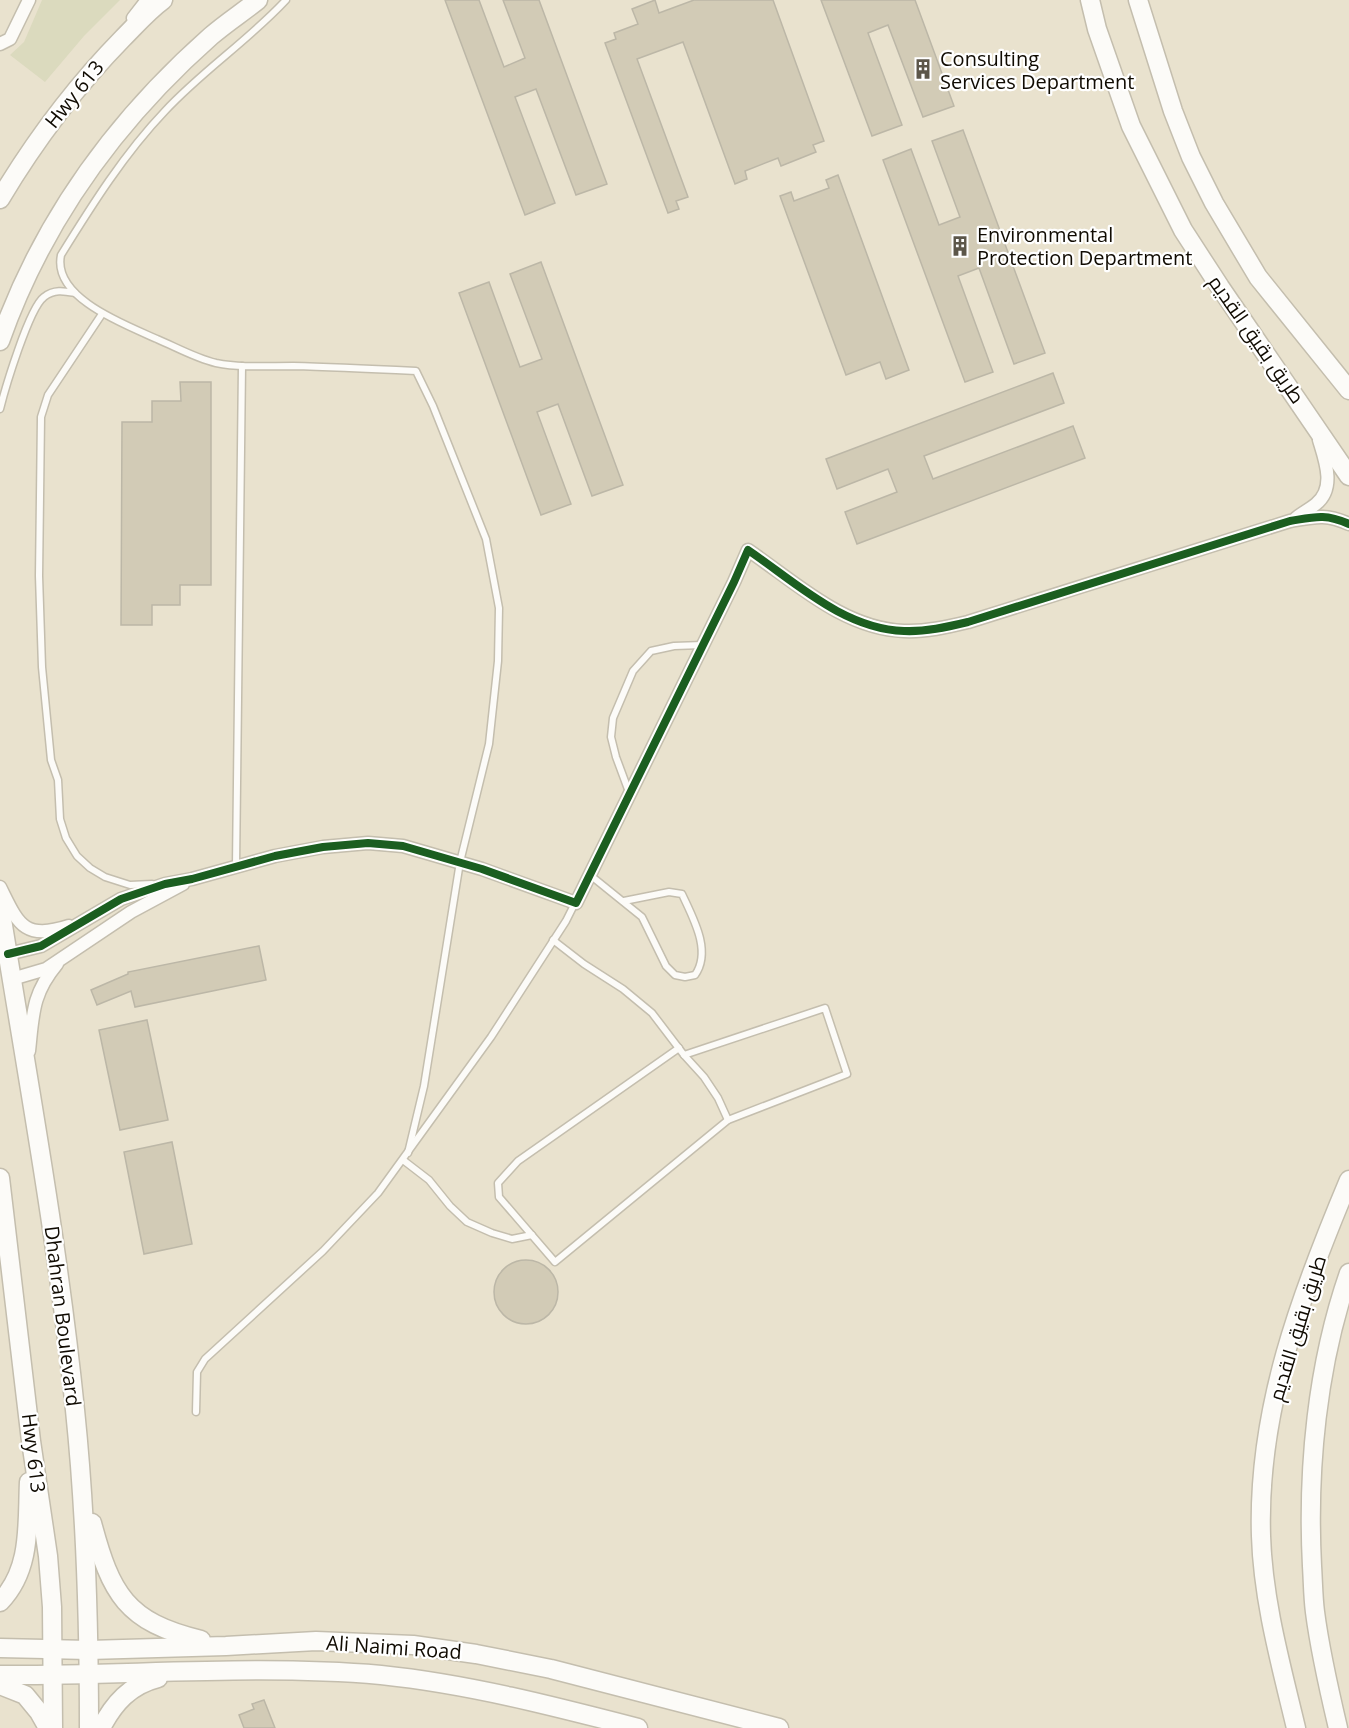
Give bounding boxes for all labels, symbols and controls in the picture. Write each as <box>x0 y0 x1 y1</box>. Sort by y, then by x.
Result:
place label: Consulting Services Department <box>940 45 1134 95</box>
street label: Hwy 613 <box>38 55 110 133</box>
building icon: Consulting Services Department <box>911 57 935 81</box>
place label: Environmental Protection Department <box>977 221 1192 271</box>
building icon: Environmental Protection Department <box>948 234 972 258</box>
street label: طريق بقيق القديم <box>1202 269 1311 409</box>
street label: Dhahran Boulevard <box>39 1224 87 1408</box>
street label: طريق بقيق القديم <box>1262 1252 1333 1404</box>
street label: Hwy 613 <box>16 1412 52 1494</box>
street label: Ali Naimi Road <box>325 1629 463 1665</box>

